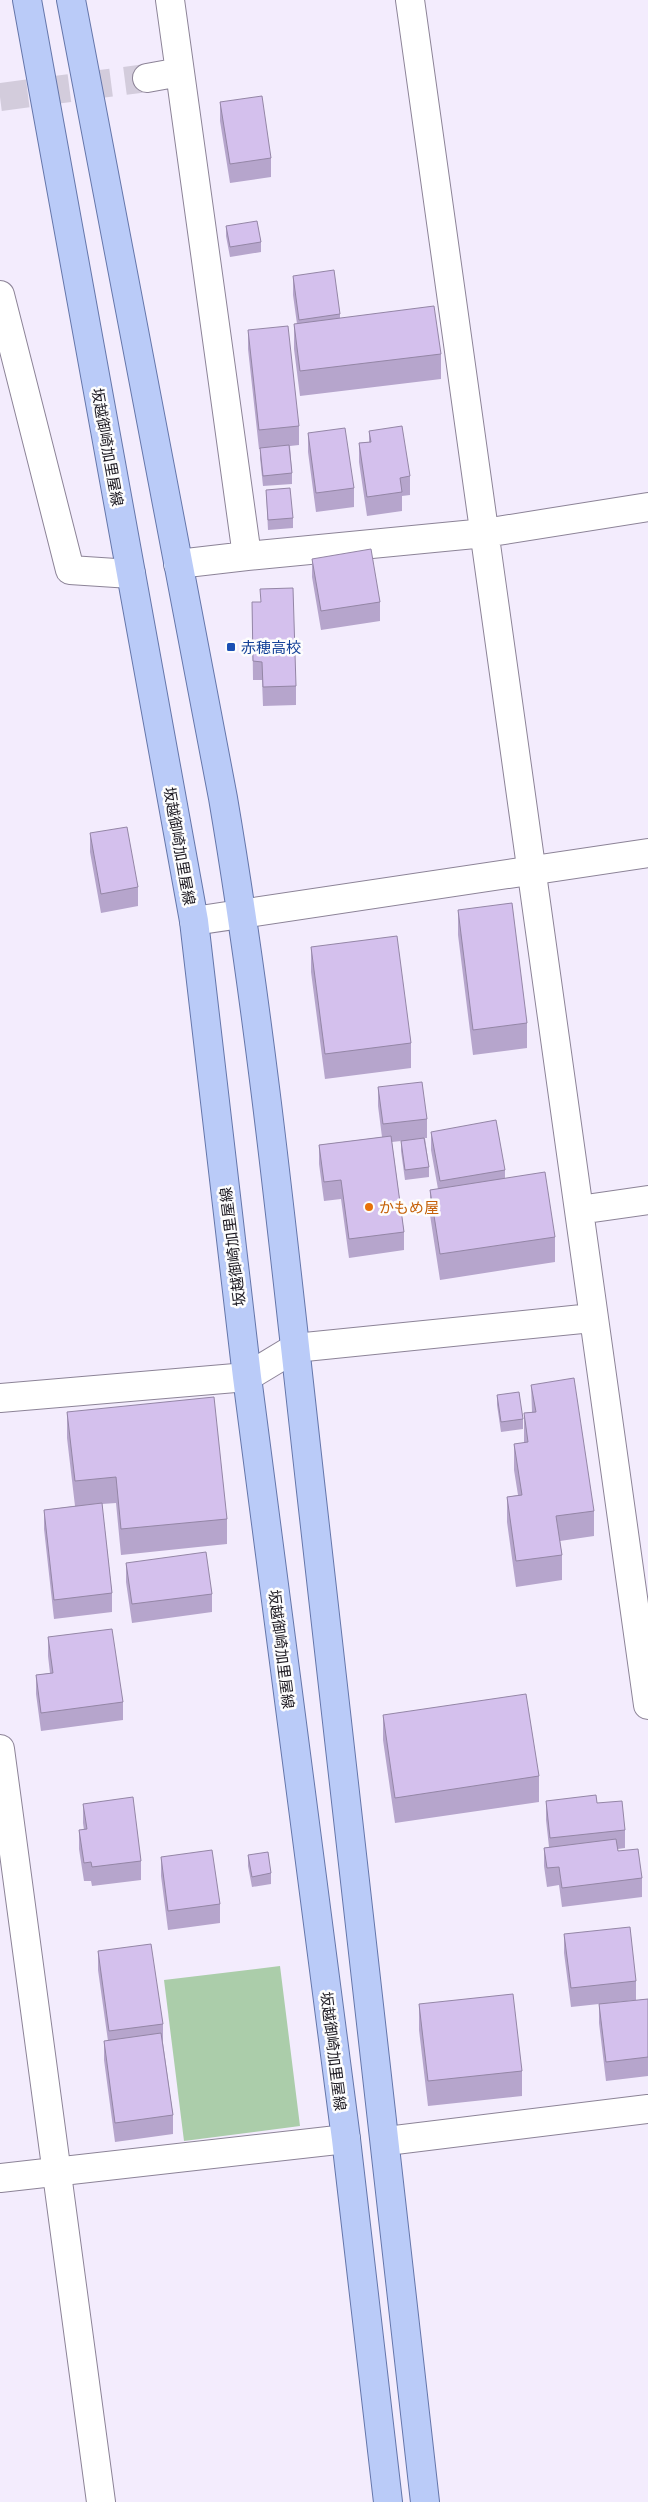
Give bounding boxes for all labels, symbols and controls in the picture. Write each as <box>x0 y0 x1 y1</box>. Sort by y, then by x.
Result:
street label: 坂越御崎加里屋線 <box>89 386 127 508</box>
place label: 赤穂高校 <box>241 638 301 656</box>
marker: 赤穂高校 <box>225 641 237 653</box>
street label: 坂越御崎加里屋線 <box>161 785 199 907</box>
street label: 坂越御崎加里屋線 <box>216 1186 248 1308</box>
place label: かもめ屋 <box>379 1198 439 1216</box>
marker: かもめ屋 <box>363 1201 375 1213</box>
street label: 坂越御崎加里屋線 <box>266 1588 298 1710</box>
street label: 坂越御崎加里屋線 <box>318 1990 350 2112</box>

